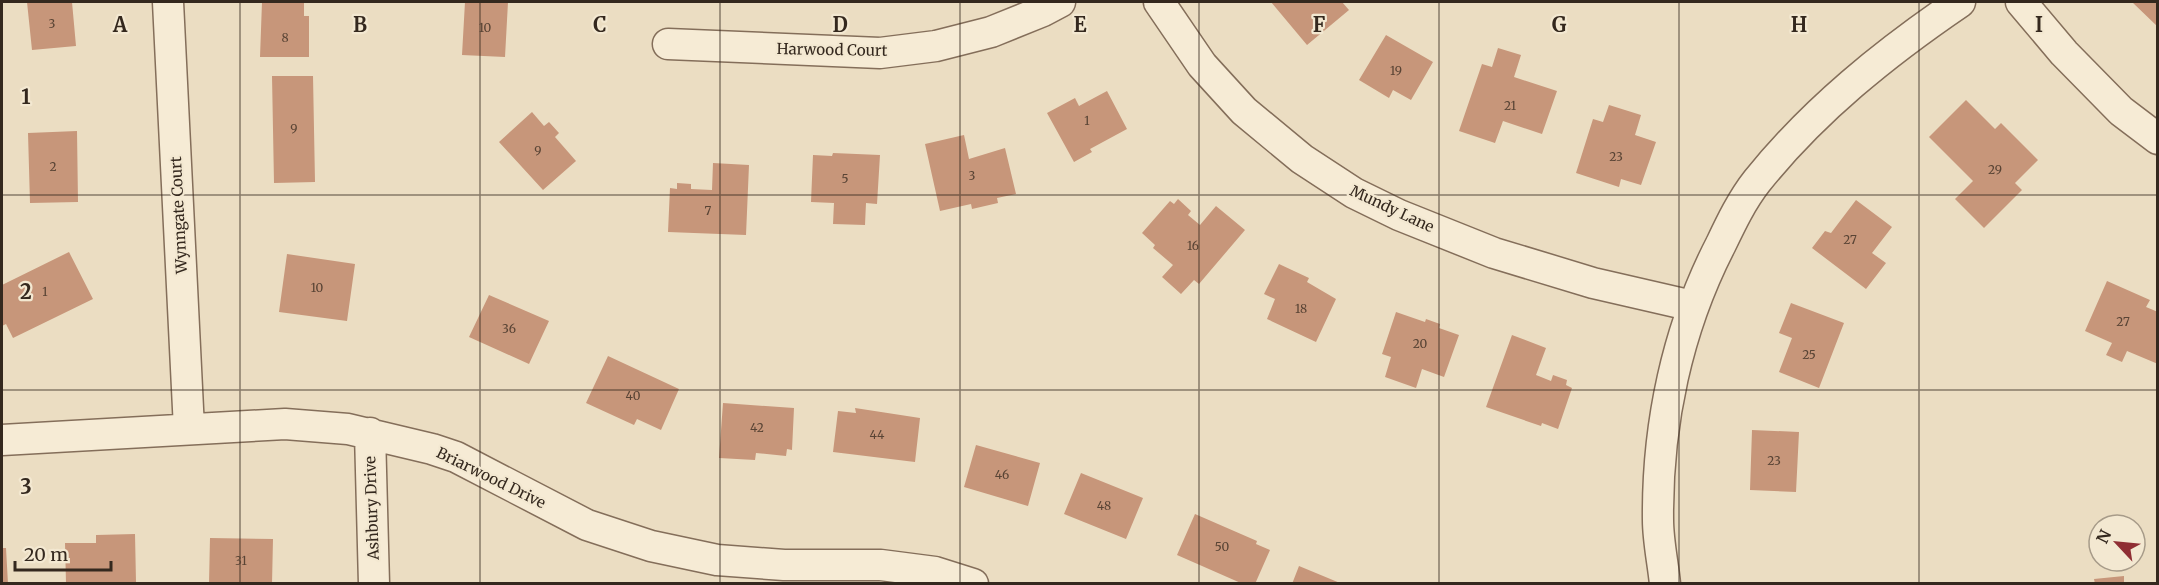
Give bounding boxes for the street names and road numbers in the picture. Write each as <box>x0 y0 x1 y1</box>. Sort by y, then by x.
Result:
street label: Harwood Court <box>776 39 888 60</box>
street label: Wynngate Court <box>166 156 191 275</box>
street label: Mundy Lane <box>1347 181 1437 236</box>
street label: Briarwood Drive <box>433 443 549 512</box>
street label: Ashbury Drive <box>360 456 383 561</box>

